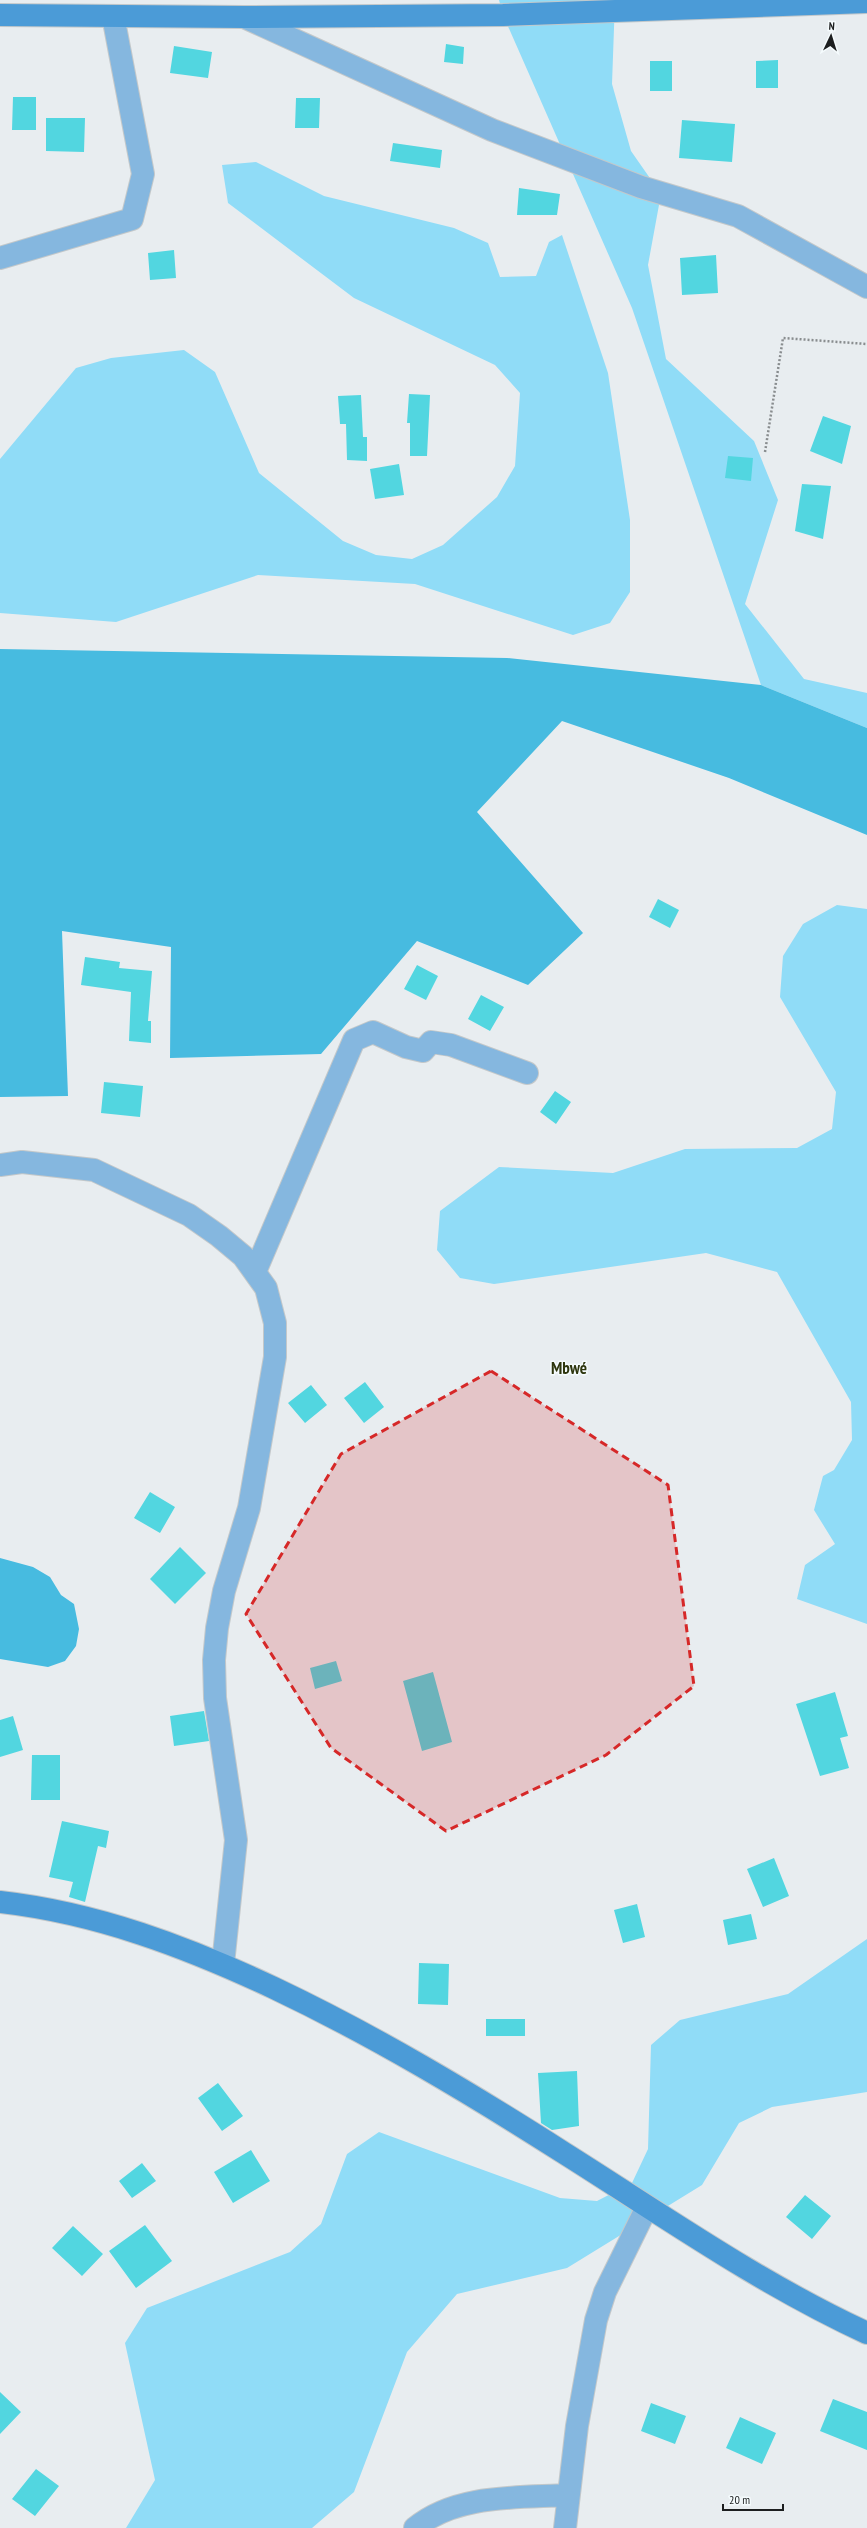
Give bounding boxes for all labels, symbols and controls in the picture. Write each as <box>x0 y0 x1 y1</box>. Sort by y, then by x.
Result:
north arrow <box>811 16 851 56</box>
text: N <box>828 19 835 33</box>
district label: Mbwé <box>551 1357 587 1379</box>
scale bar <box>723 2486 783 2512</box>
text: 20 m <box>729 2492 750 2507</box>

